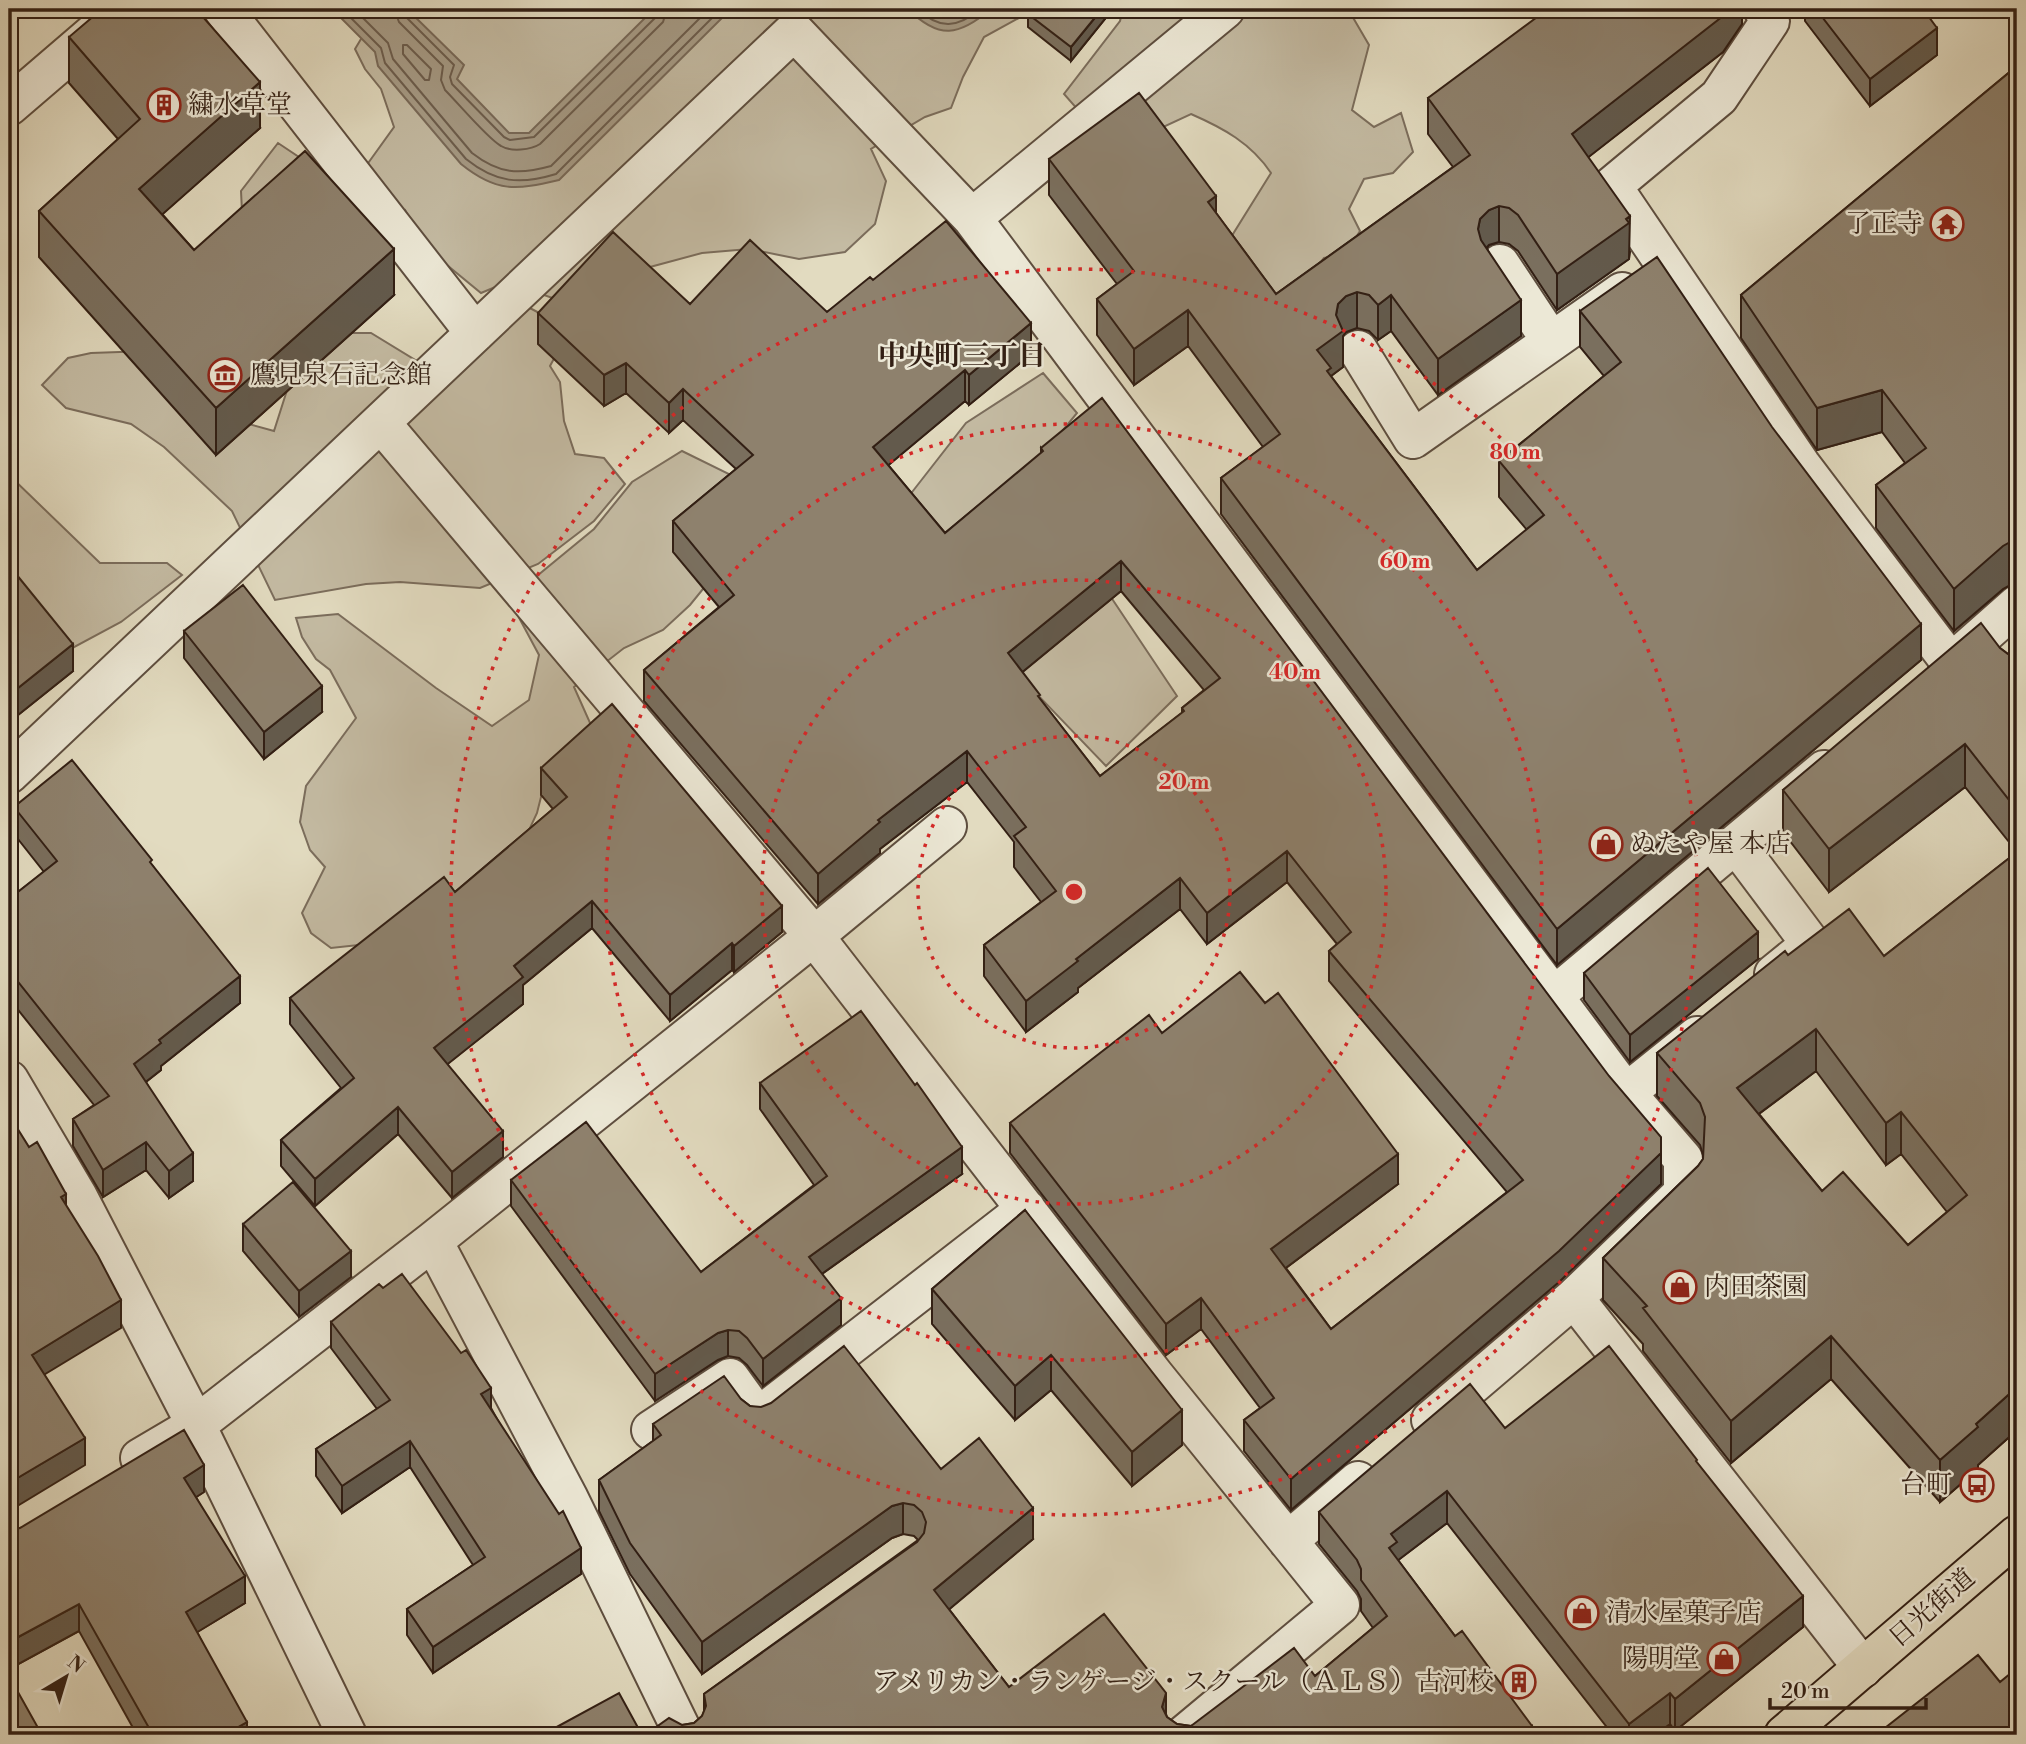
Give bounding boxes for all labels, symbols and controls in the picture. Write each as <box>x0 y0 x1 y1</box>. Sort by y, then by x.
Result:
building icon: 繍水草堂 <box>145 86 183 124</box>
place label: 繍水草堂 <box>188 89 292 121</box>
temple icon: 了正寺 <box>1928 205 1966 243</box>
place label: 了正寺 <box>1845 208 1923 240</box>
district label: 中央町三丁目 <box>878 339 1046 374</box>
museum icon: 鷹見泉石記念館 <box>206 356 244 394</box>
place label: 鷹見泉石記念館 <box>250 359 432 391</box>
text: 80 m <box>1489 440 1541 466</box>
text: 60 m <box>1380 549 1430 575</box>
text: 40 m <box>1269 660 1321 686</box>
text: 20 m <box>1159 770 1209 796</box>
shop icon: ぬたや屋 本店 <box>1587 825 1625 863</box>
place label: ぬたや屋 本店 <box>1630 828 1791 860</box>
centre of rings <box>1062 880 1086 904</box>
shop icon: 内田茶園 <box>1661 1268 1699 1306</box>
place label: 内田茶園 <box>1704 1271 1808 1303</box>
bus stop icon: 台町 <box>1958 1466 1996 1504</box>
place label: 台町 <box>1900 1469 1952 1501</box>
street label: 日光街道 <box>1882 1562 1982 1654</box>
shop icon: 清水屋菓子店 <box>1563 1594 1601 1632</box>
place label: 清水屋菓子店 <box>1606 1597 1762 1629</box>
shop icon: 陽明堂 <box>1705 1640 1743 1678</box>
north arrow <box>32 1642 102 1712</box>
place label: 陽明堂 <box>1622 1643 1700 1675</box>
text: N <box>63 1650 89 1678</box>
building icon: アメリカン・ランゲージ・スクール（ＡＬＳ）古河校 <box>1500 1663 1538 1701</box>
place label: アメリカン・ランゲージ・スクール（ＡＬＳ）古河校 <box>873 1666 1494 1698</box>
scale bar <box>1770 1667 1926 1711</box>
text: 20 m <box>1781 1679 1830 1705</box>

